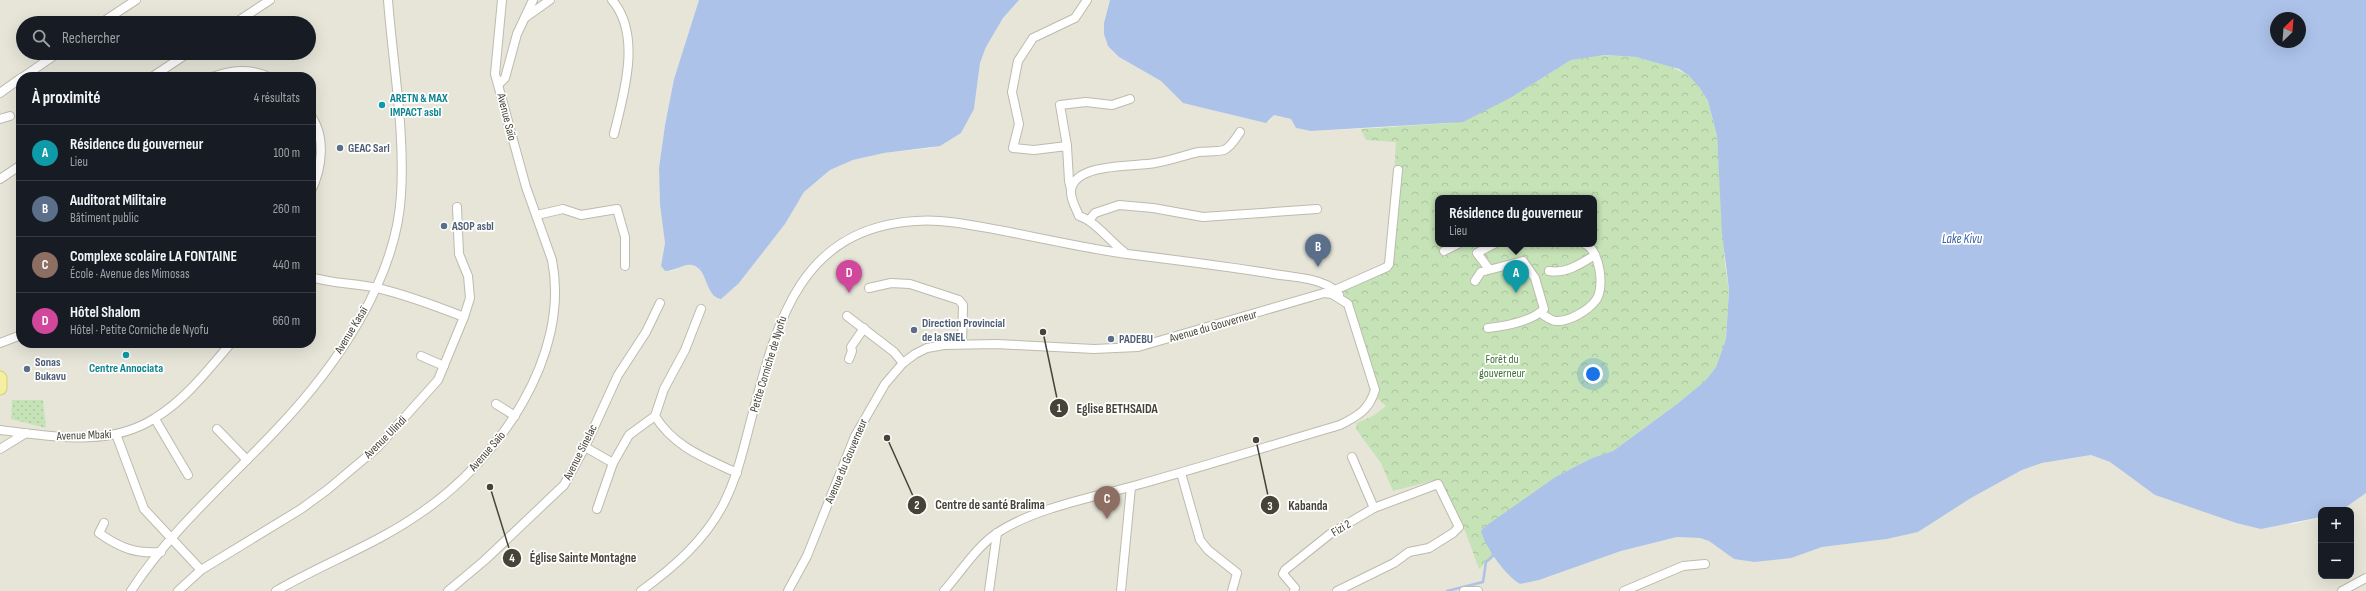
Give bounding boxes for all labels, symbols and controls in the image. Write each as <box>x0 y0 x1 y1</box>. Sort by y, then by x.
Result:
north arrow <box>2270 12 2306 48</box>
search box <box>16 16 316 60</box>
icon: search <box>30 27 52 49</box>
text: Rechercher <box>62 29 120 48</box>
text: À proximité <box>32 88 100 108</box>
text: 4 résultats <box>254 90 300 106</box>
place label: ARETN & MAX IMPACT asbl <box>389 91 448 120</box>
street label: Avenue Saïo <box>493 91 520 142</box>
marker: ARETN & MAX IMPACT asbl <box>377 100 387 110</box>
text: Résidence du gouverneur <box>70 135 203 154</box>
place label: GEAC Sarl <box>348 141 390 156</box>
marker: GEAC Sarl <box>335 143 345 153</box>
text: A <box>42 145 48 161</box>
text: 100 m <box>273 145 300 161</box>
text: Lieu <box>70 154 88 170</box>
text: Auditorat Militaire <box>70 191 166 210</box>
popup <box>1435 195 1597 247</box>
text: B <box>42 201 48 217</box>
text: 260 m <box>273 201 300 217</box>
text: Résidence du gouverneur <box>1449 204 1583 223</box>
text: Bâtiment public <box>70 210 139 226</box>
place label: ASOP asbl <box>451 219 494 234</box>
marker: ASOP asbl <box>439 221 449 231</box>
text: Lieu <box>1449 223 1467 239</box>
water label: Lake Kivu <box>1942 231 1983 247</box>
pin: B <box>1305 234 1331 267</box>
text: Complexe scolaire LA FONTAINE <box>70 247 237 266</box>
text: C <box>42 257 48 273</box>
text: 440 m <box>273 257 300 273</box>
pin: D <box>836 260 862 293</box>
pin: A <box>1503 260 1529 293</box>
text: École · Avenue des Mimosas <box>70 266 190 282</box>
text: Hôtel Shalom <box>70 303 140 322</box>
street label: Avenue Kasaï <box>331 303 372 357</box>
street label: Avenue du Gouverneur <box>1167 307 1259 346</box>
text: D <box>42 313 48 329</box>
text: 660 m <box>272 313 300 329</box>
street label: Petite Corniche de Nyofu <box>747 314 790 414</box>
place label: Direction Provincial de la SNEL <box>922 316 1005 345</box>
text: Hôtel · Petite Corniche de Nyofu <box>70 322 209 338</box>
marker: Direction Provincial de la SNEL <box>909 325 919 335</box>
place label: PADEBU <box>1119 332 1153 347</box>
marker: PADEBU <box>1106 334 1116 344</box>
marker: Centre Annociata <box>121 350 131 360</box>
park label: Forêt du gouverneur <box>1479 352 1526 381</box>
place label: Sonas Bukavu <box>35 355 66 384</box>
place label: Centre Annociata <box>89 361 163 376</box>
marker: Sonas Bukavu <box>22 364 32 374</box>
your location <box>1583 364 1603 384</box>
callout: Eglise BETHSAIDA <box>1049 395 1166 420</box>
text: 1 <box>1057 401 1062 416</box>
text: Eglise BETHSAIDA <box>1076 401 1158 417</box>
street label: Avenue Ulindi <box>360 413 410 463</box>
street label: Avenue du Gouverneur <box>822 416 871 507</box>
street label: Avenue Sinelac <box>560 422 601 483</box>
street label: Avenue Mbaki <box>55 427 112 444</box>
street label: Avenue Saïo <box>465 428 509 475</box>
pin: C <box>1094 486 1120 519</box>
callout: Centre de santé Bralima <box>907 492 1053 517</box>
callout: Kabanda <box>1260 493 1335 518</box>
text: Centre de santé Bralima <box>935 497 1045 513</box>
text: 2 <box>914 498 920 513</box>
text: Kabanda <box>1288 498 1328 514</box>
text: 3 <box>1267 499 1273 514</box>
map controls <box>2318 507 2354 579</box>
button: + <box>2318 507 2354 543</box>
street label: Fizi 2 <box>1329 517 1354 540</box>
button: − <box>2318 543 2354 579</box>
callout: Église Sainte Montagne <box>502 545 645 570</box>
text: Église Sainte Montagne <box>530 550 637 566</box>
text: 4 <box>509 551 515 566</box>

